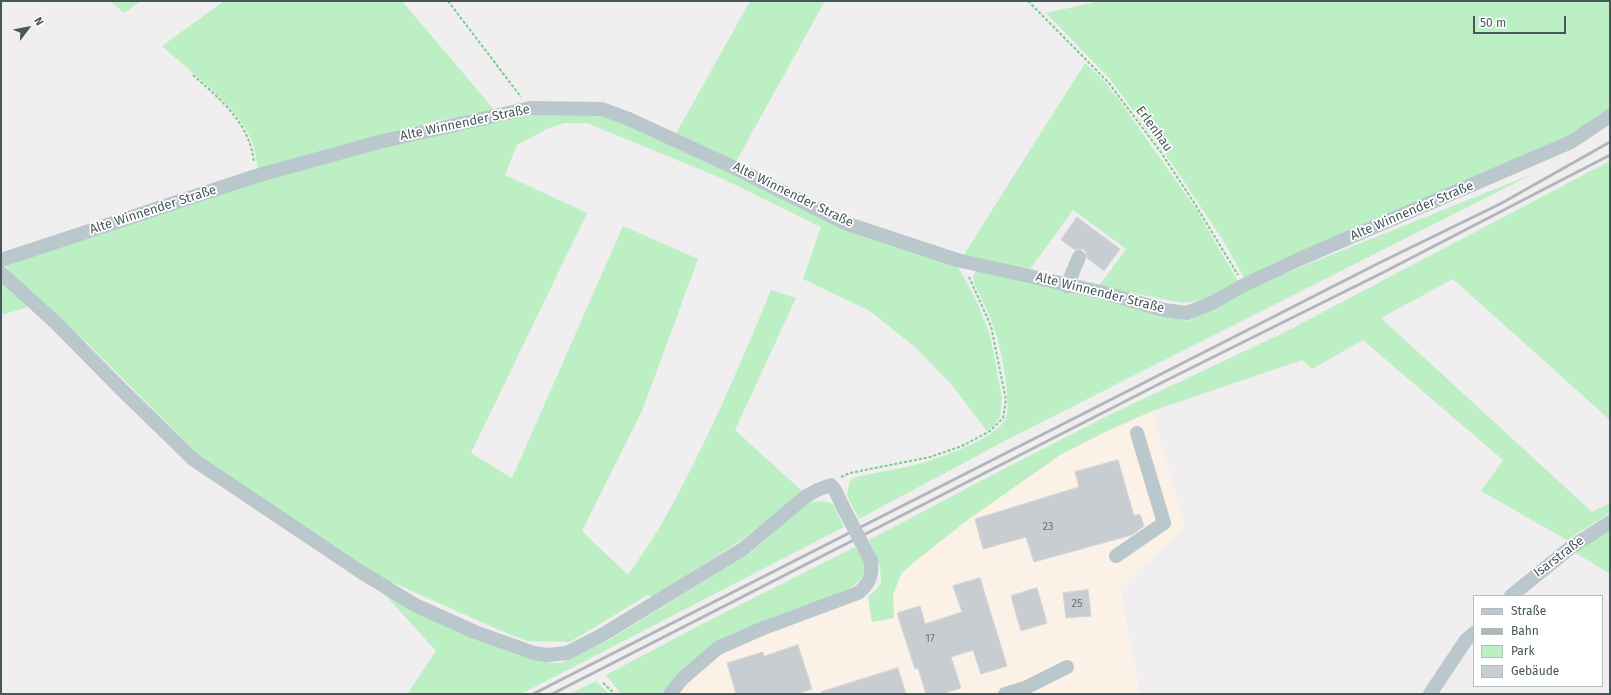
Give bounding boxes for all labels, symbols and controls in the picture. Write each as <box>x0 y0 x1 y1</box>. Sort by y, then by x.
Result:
north arrow <box>8 8 48 48</box>
scale bar <box>1475 8 1568 34</box>
text: N <box>31 15 46 28</box>
text: 50 m <box>1480 16 1506 30</box>
street label: Alte Winnender Straße <box>399 102 531 144</box>
street label: Erlenhau <box>1132 103 1176 155</box>
street label: Alte Winnender Straße <box>730 159 856 231</box>
street label: Alte Winnender Straße <box>1348 178 1476 244</box>
street label: Alte Winnender Straße <box>88 182 218 238</box>
street label: Alte Winnender Straße <box>1034 269 1166 317</box>
house number: 23 <box>1043 520 1053 534</box>
street label: Isarstraße <box>1531 533 1587 581</box>
legend <box>1473 595 1603 687</box>
house number: 25 <box>1072 597 1082 611</box>
text: Straße <box>1511 604 1546 618</box>
text: Bahn <box>1511 624 1539 638</box>
house number: 17 <box>925 632 935 646</box>
text: Park <box>1511 644 1535 658</box>
text: Gebäude <box>1511 664 1559 678</box>

